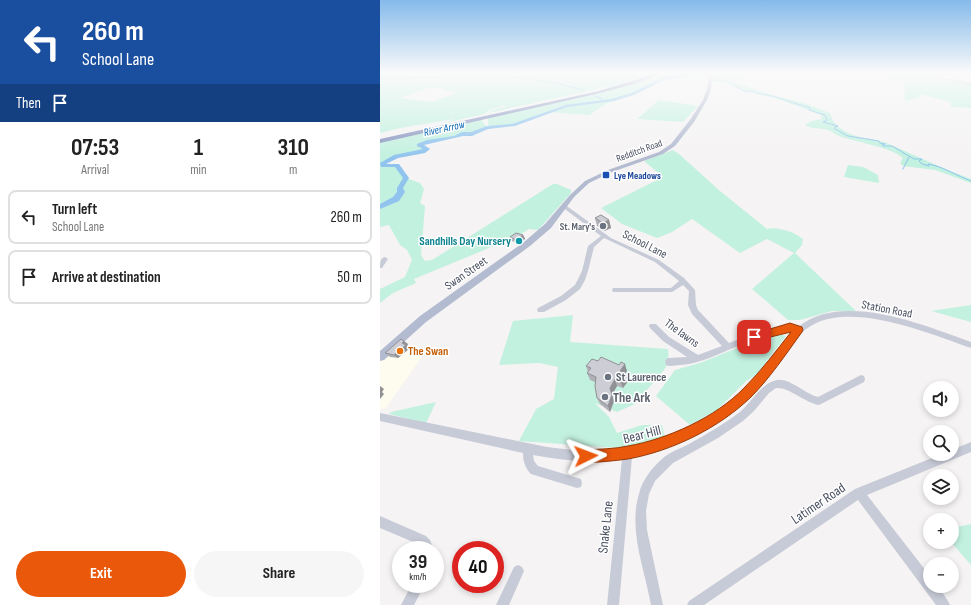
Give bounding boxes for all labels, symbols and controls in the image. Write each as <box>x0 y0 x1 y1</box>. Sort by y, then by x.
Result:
text: 260 m <box>82 15 144 48</box>
icon: left <box>16 16 68 68</box>
text: School Lane <box>82 49 154 70</box>
icon: arrive <box>49 92 71 114</box>
text: Then <box>16 94 41 113</box>
water label: River Arrow <box>422 118 467 139</box>
text: 07:53 <box>71 133 119 162</box>
text: 1 <box>194 133 203 162</box>
text: 310 <box>277 133 309 162</box>
street label: Redditch Road <box>615 137 664 165</box>
text: Arrival <box>81 162 109 178</box>
text: min <box>190 162 207 178</box>
text: m <box>289 162 297 178</box>
marker: Lye Meadows <box>601 170 611 180</box>
place label: Lye Meadows <box>614 170 661 182</box>
text: Turn left <box>52 200 97 219</box>
icon: left <box>18 206 40 228</box>
text: 260 m <box>331 208 362 227</box>
text: School Lane <box>52 219 104 235</box>
place label: St. Mary's <box>560 221 595 233</box>
marker: St. Mary's <box>598 221 608 231</box>
street label: School Lane <box>620 227 670 262</box>
place label: Sandhills Day Nursery <box>419 234 511 249</box>
marker: Sandhills Day Nursery <box>514 236 524 246</box>
street label: Swan Street <box>442 253 491 294</box>
icon: arrive <box>18 266 40 288</box>
text: Arrive at destination <box>52 268 161 287</box>
text: 50 m <box>337 268 362 287</box>
street label: Station Road <box>860 297 913 322</box>
street label: The lawns <box>661 316 702 351</box>
pin <box>737 320 771 354</box>
icon: arrive <box>743 326 765 348</box>
place label: The Swan <box>408 344 448 359</box>
marker: The Swan <box>395 346 405 356</box>
place label: St Laurence <box>616 370 666 385</box>
marker: St Laurence <box>603 372 613 382</box>
map controls <box>923 381 959 593</box>
button: sound <box>923 381 959 417</box>
place label: The Ark <box>613 389 651 406</box>
marker: The Ark <box>600 392 610 402</box>
street label: Bear Hill <box>621 422 663 447</box>
button: search <box>923 425 959 461</box>
position arrow <box>565 435 607 477</box>
button: layers <box>923 469 959 505</box>
street label: Latimer Road <box>788 479 849 528</box>
street label: Snake Lane <box>594 500 617 554</box>
button: + <box>923 513 959 549</box>
speed limit sign: 40 <box>452 541 504 593</box>
text: 39 <box>409 550 427 574</box>
button: Exit <box>16 551 186 597</box>
button: Share <box>194 551 364 597</box>
button: − <box>923 557 959 593</box>
text: km/h <box>409 571 427 583</box>

